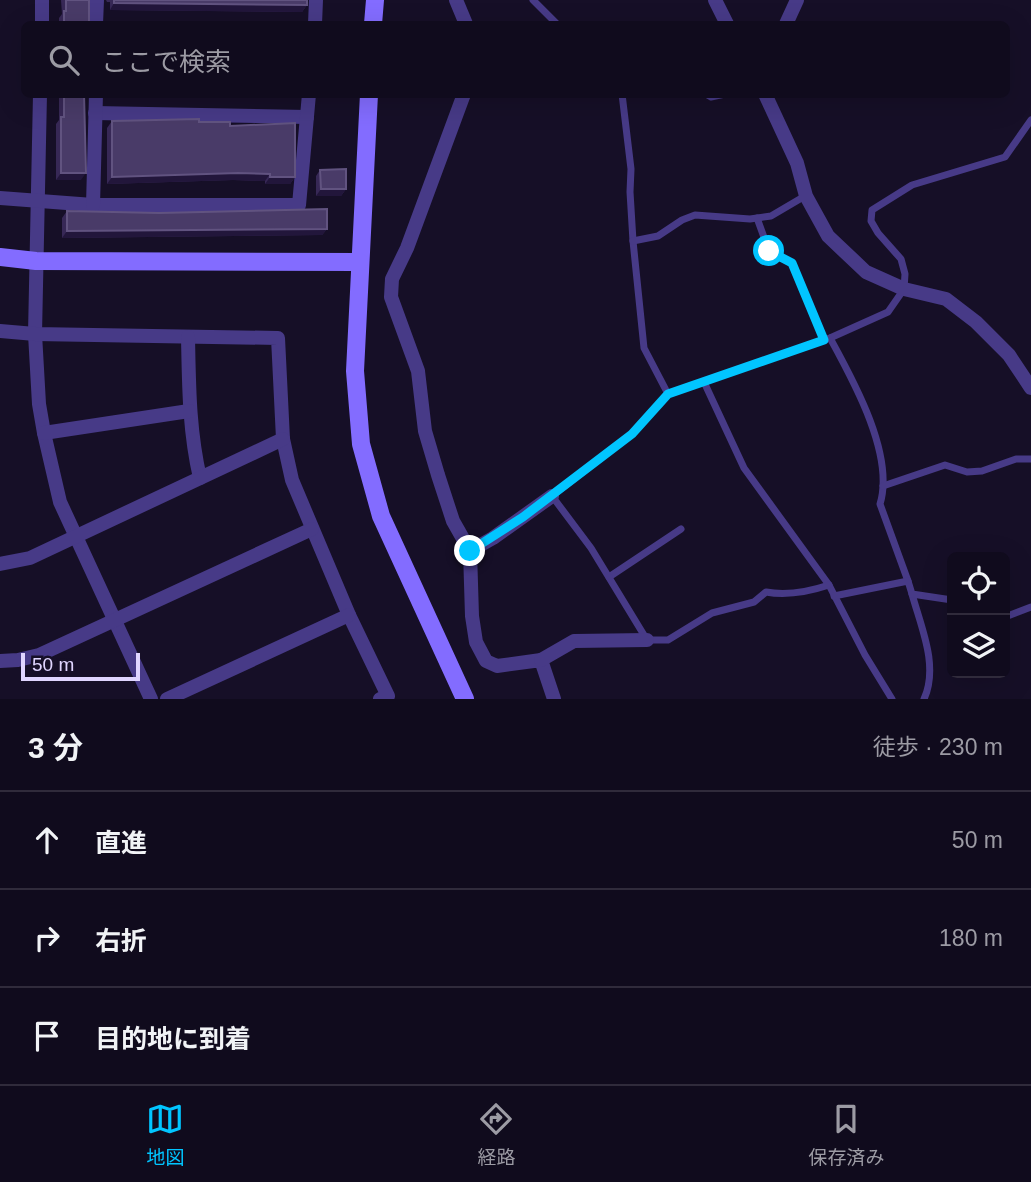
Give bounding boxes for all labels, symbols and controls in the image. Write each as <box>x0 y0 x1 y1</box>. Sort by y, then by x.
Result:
search box <box>21 21 1010 98</box>
icon: search <box>45 41 83 79</box>
text: ここで検索 <box>101 47 231 77</box>
route start <box>753 235 784 266</box>
route end <box>454 535 485 566</box>
map controls <box>947 552 1010 678</box>
button: locate <box>947 552 1010 615</box>
button: layers <box>947 615 1010 678</box>
scale bar <box>21 650 140 682</box>
text: 50 m <box>32 654 74 675</box>
text: 3 分 <box>28 731 83 764</box>
text: 徒歩 · 230 m <box>873 734 1003 760</box>
icon: ahead <box>28 821 66 859</box>
text: 50 m <box>952 827 1003 853</box>
text: 直進 <box>95 828 147 858</box>
icon: right <box>28 919 66 957</box>
text: 180 m <box>939 925 1003 951</box>
text: 右折 <box>95 926 147 956</box>
icon: arrive <box>28 1017 66 1055</box>
text: 目的地に到着 <box>95 1024 251 1054</box>
tab: 地図 <box>146 1100 185 1169</box>
tab: 経路 <box>477 1100 516 1169</box>
tab: 保存済み <box>808 1100 885 1169</box>

